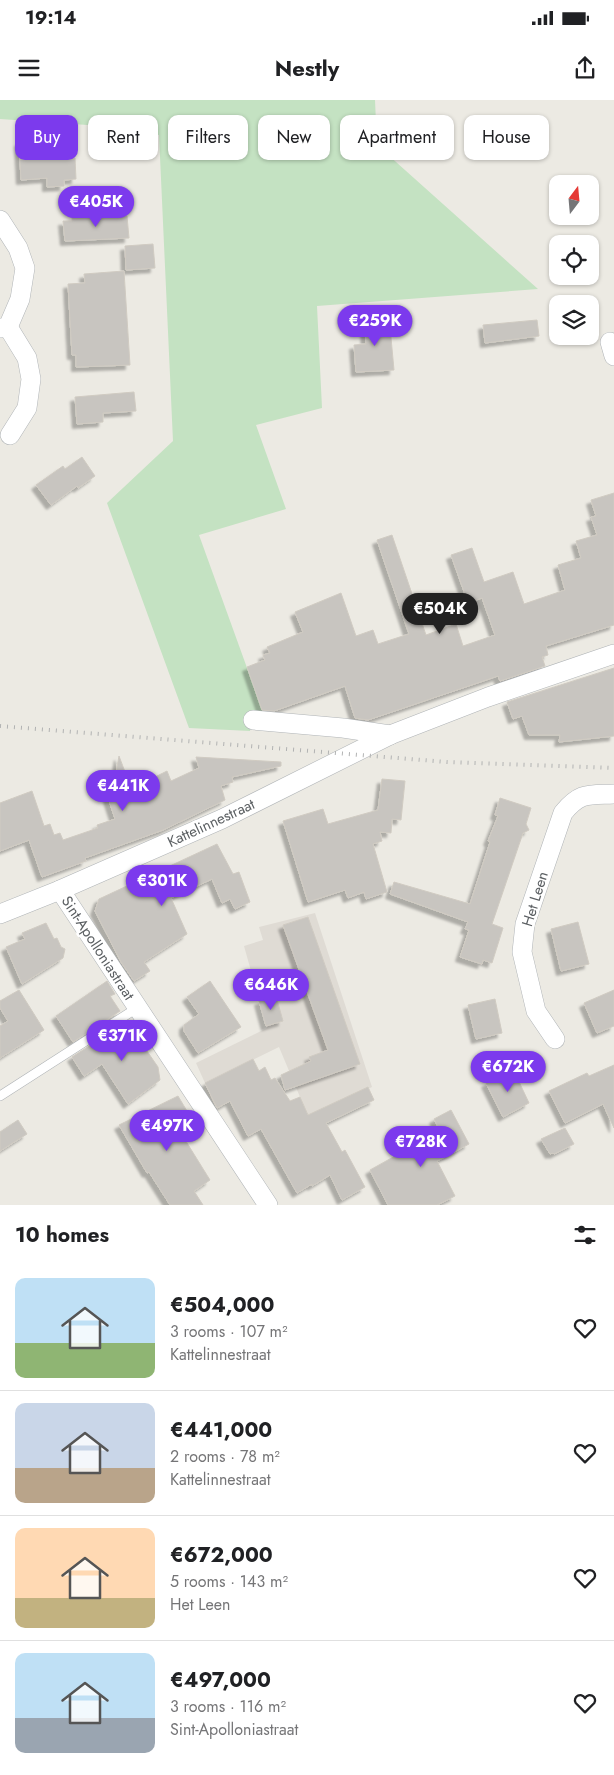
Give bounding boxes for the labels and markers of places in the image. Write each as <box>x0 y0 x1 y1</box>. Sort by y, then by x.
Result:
pin: €405K <box>61 186 131 228</box>
pin: €259K <box>340 304 410 347</box>
pin: €504K <box>405 592 475 635</box>
pin: €441K <box>88 770 158 812</box>
pin: €301K <box>127 864 197 907</box>
pin: €646K <box>236 968 306 1011</box>
pin: €371K <box>87 1020 157 1062</box>
pin: €672K <box>473 1050 543 1093</box>
pin: €497K <box>132 1110 202 1152</box>
pin: €728K <box>386 1126 456 1168</box>

